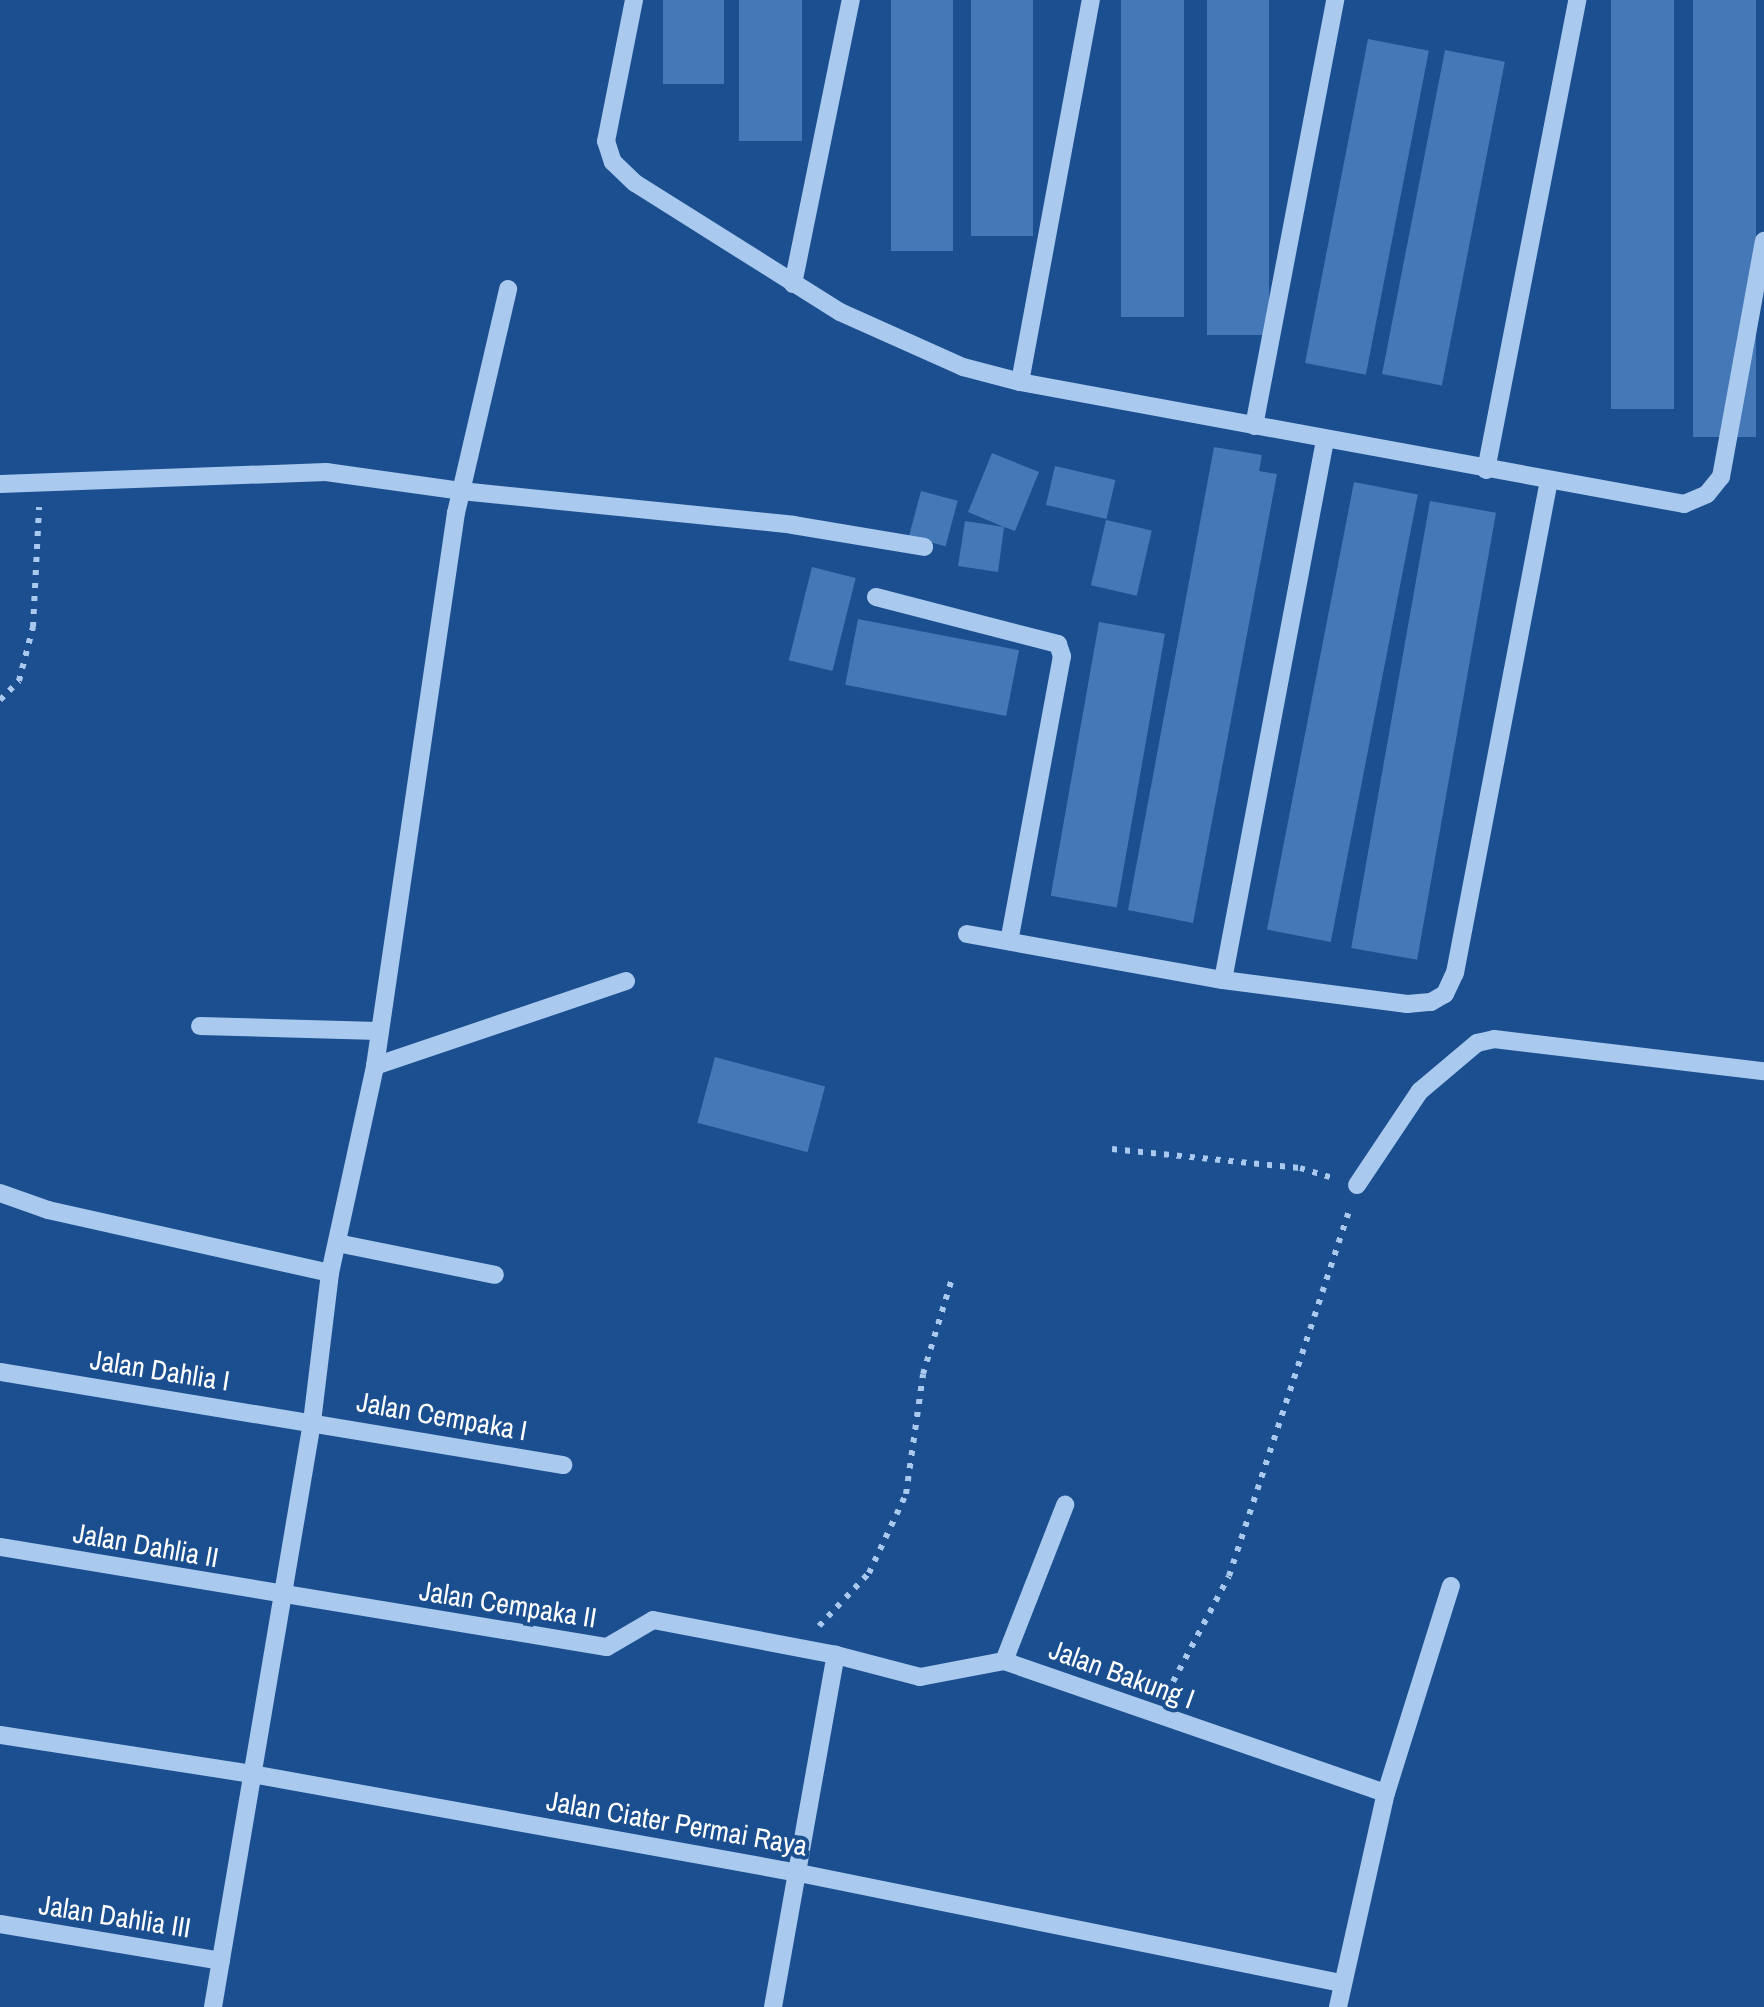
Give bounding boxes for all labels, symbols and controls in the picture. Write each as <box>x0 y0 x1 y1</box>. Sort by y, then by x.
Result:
street label: Jalan Dahlia I <box>88 1342 232 1398</box>
street label: Jalan Cempaka I <box>354 1384 530 1448</box>
street label: Jalan Dahlia II <box>71 1516 221 1574</box>
street label: Jalan Cempaka II <box>417 1573 599 1635</box>
street label: Jalan Bakung I <box>1045 1632 1199 1716</box>
street label: Jalan Ciater Permai Raya <box>544 1784 810 1862</box>
street label: Jalan Dahlia III <box>37 1887 193 1945</box>

